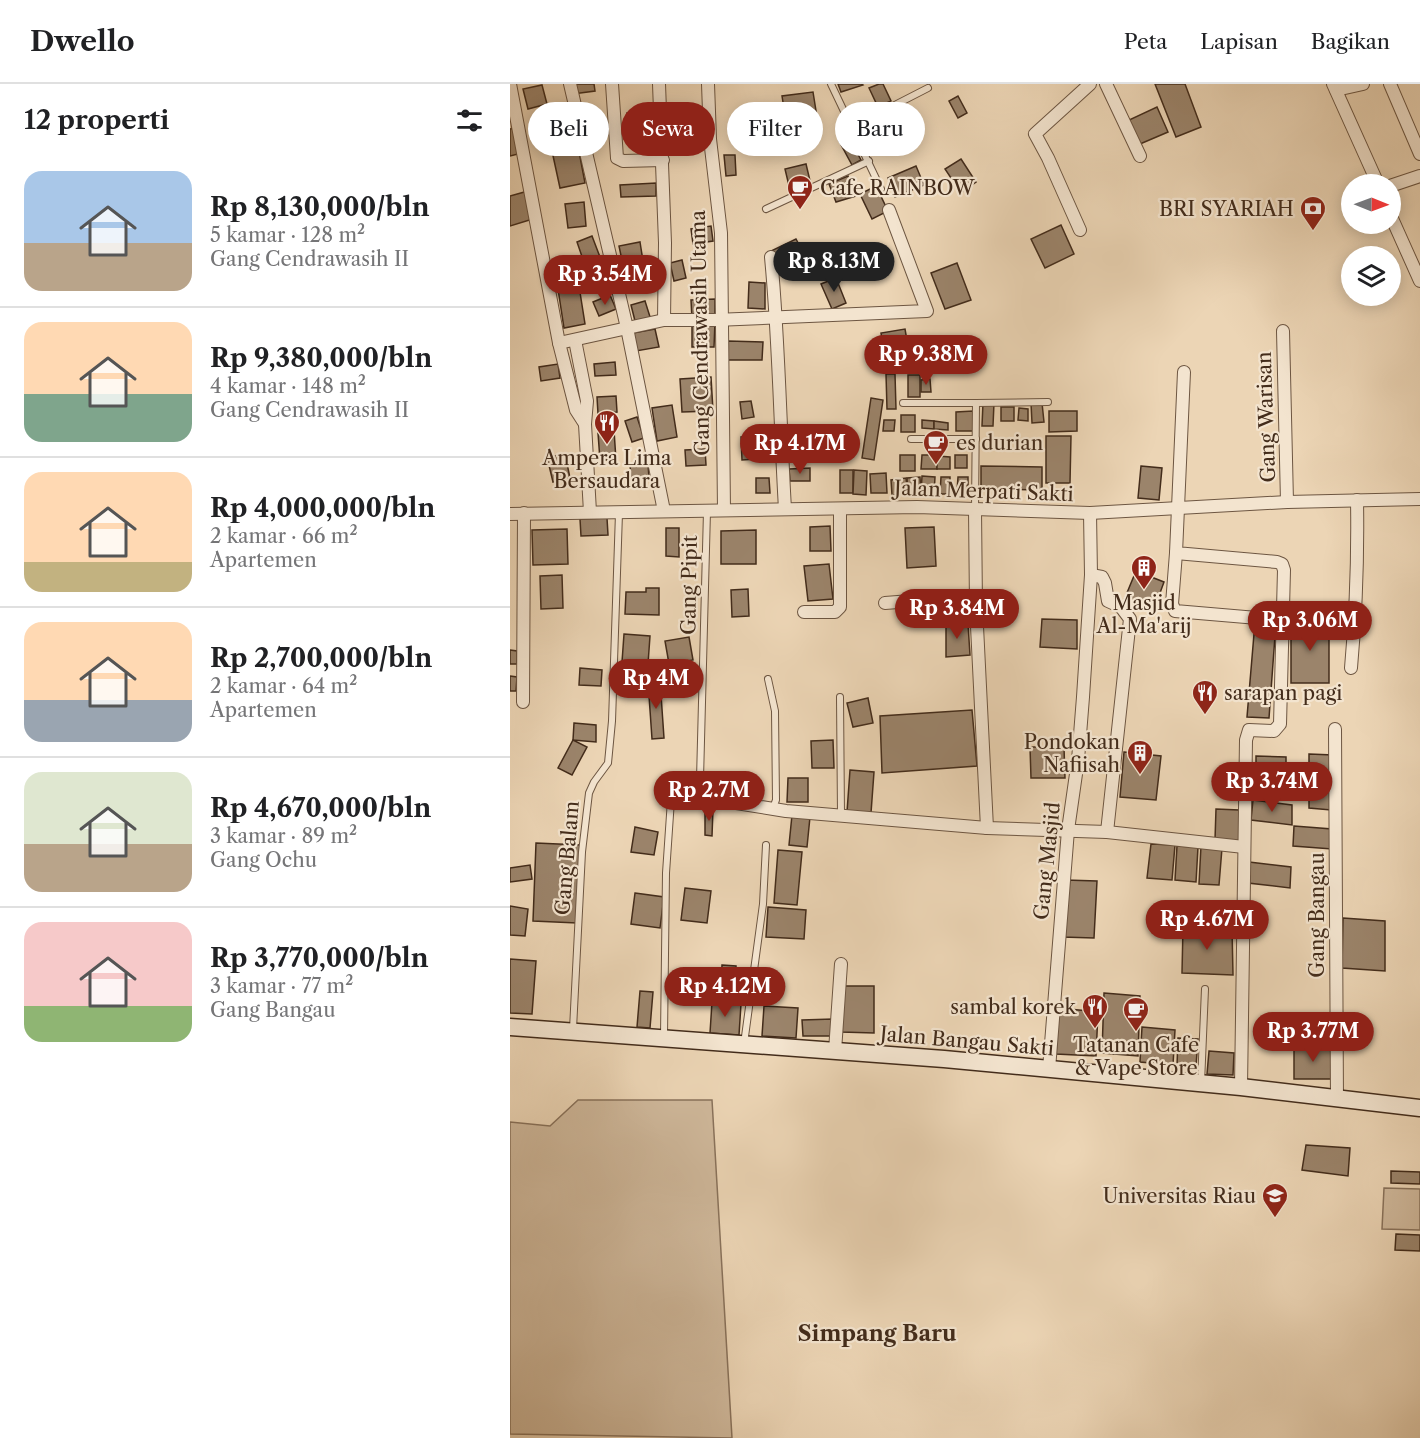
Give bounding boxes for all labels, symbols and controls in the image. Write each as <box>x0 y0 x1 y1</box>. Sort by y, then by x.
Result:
text: Dwello <box>30 24 135 58</box>
text: Peta <box>1124 29 1167 54</box>
text: Lapisan <box>1200 29 1278 54</box>
text: Bagikan <box>1311 29 1390 54</box>
chip: Beli <box>528 102 609 156</box>
chip: Sewa <box>621 102 715 156</box>
chip: Filter <box>727 102 823 156</box>
chip: Baru <box>835 102 925 156</box>
text: 12 properti <box>24 104 169 136</box>
icon: filters <box>453 104 486 137</box>
cafe icon: Cafe RAINBOW <box>785 173 815 211</box>
north arrow <box>1341 174 1401 234</box>
map controls <box>1341 174 1401 306</box>
place label: Cafe RAINBOW <box>820 176 976 200</box>
text: Rp 8,130,000/bln <box>210 191 429 223</box>
bank icon: BRI SYARIAH <box>1298 194 1328 232</box>
icon: home <box>72 195 144 267</box>
place label: BRI SYARIAH <box>1159 197 1294 221</box>
street label: Gang Cendrawasih Utama <box>686 210 714 456</box>
text: 5 kamar · 128 m² <box>210 223 365 247</box>
pin: Rp 8.13M <box>772 242 896 293</box>
button: layers <box>1341 246 1401 306</box>
text: Gang Cendrawasih II <box>210 247 409 271</box>
text: Rp 8.13M <box>787 249 881 273</box>
pin: Rp 3.54M <box>543 255 667 306</box>
text: Rp 3.54M <box>558 262 652 286</box>
pin: Rp 9.38M <box>864 335 988 386</box>
text: Rp 9,380,000/bln <box>210 342 432 374</box>
text: Rp 9.38M <box>878 342 974 366</box>
icon: home <box>72 346 144 418</box>
street label: Gang Warisan <box>1252 351 1280 483</box>
text: 4 kamar · 148 m² <box>210 374 366 398</box>
text: Gang Cendrawasih II <box>210 398 409 422</box>
restaurant icon: Ampera Lima Bersaudara <box>592 408 622 446</box>
pin: Rp 4.17M <box>738 424 862 475</box>
cafe icon: es durian <box>921 428 951 466</box>
text: Rp 4.17M <box>754 431 846 455</box>
place label: es durian <box>956 431 1044 455</box>
place label: Ampera Lima Bersaudara <box>541 446 672 493</box>
street label: Jalan Merpati Sakti <box>891 476 1074 506</box>
text: Rp 4,000,000/bln <box>210 492 435 524</box>
icon: home <box>72 496 144 568</box>
text: 2 kamar · 66 m² <box>210 524 358 548</box>
street label: Gang Pipit <box>676 535 702 635</box>
text: Apartemen <box>210 548 317 572</box>
building icon: Masjid Al-Ma'arij <box>1129 553 1159 591</box>
pin: Rp 3.84M <box>895 589 1019 640</box>
place label: Masjid Al-Ma'arij <box>1096 591 1191 638</box>
text: Rp 3.84M <box>909 596 1005 620</box>
pin: Rp 3.06M <box>1248 601 1372 652</box>
text: Rp 3.06M <box>1262 608 1358 632</box>
text: Rp 2,700,000/bln <box>210 642 432 674</box>
icon: home <box>72 646 144 718</box>
pin: Rp 4M <box>614 659 698 710</box>
text: Rp 4M <box>623 666 689 690</box>
text: 2 kamar · 64 m² <box>210 674 357 698</box>
restaurant icon: sarapan pagi <box>1190 678 1220 716</box>
place label: sarapan pagi <box>1224 681 1342 705</box>
text: Apartemen <box>210 698 317 722</box>
place label: Pondokan Nafiisah <box>1024 730 1120 777</box>
building icon: Pondokan Nafiisah <box>1125 738 1155 776</box>
pin: Rp 3.74M <box>1210 762 1334 813</box>
text: Rp 3.74M <box>1225 769 1319 793</box>
pin: Rp 2.7M <box>654 771 764 822</box>
text: Rp 2.7M <box>668 778 750 802</box>
text: Rp 4,670,000/bln <box>210 792 431 824</box>
icon: home <box>72 796 144 868</box>
street label: Gang Balam <box>550 799 584 916</box>
street label: Gang Masjid <box>1029 801 1065 921</box>
text: 3 kamar · 89 m² <box>210 824 357 848</box>
text: Gang Ochu <box>210 848 317 872</box>
street label: Gang Bangau <box>1305 852 1329 978</box>
pin: Rp 4.67M <box>1145 900 1269 951</box>
text: Rp 4.67M <box>1160 907 1254 931</box>
text: Rp 3,770,000/bln <box>210 942 429 974</box>
icon: home <box>72 946 144 1018</box>
pin: Rp 4.12M <box>663 967 787 1018</box>
text: 3 kamar · 77 m² <box>210 974 353 998</box>
text: Rp 4.12M <box>678 974 772 998</box>
restaurant icon: sambal korek <box>1080 992 1110 1030</box>
place label: sambal korek <box>950 995 1077 1019</box>
cafe icon: Tatanan Cafe & Vape Store <box>1121 995 1151 1033</box>
text: Gang Bangau <box>210 998 335 1022</box>
pin: Rp 3.77M <box>1251 1012 1375 1063</box>
text: Rp 3.77M <box>1267 1019 1359 1043</box>
street label: Jalan Bangau Sakti <box>876 1021 1055 1061</box>
place label: Tatanan Cafe & Vape Store <box>1073 1033 1199 1080</box>
school or university icon: Universitas Riau <box>1260 1181 1290 1219</box>
place label: Universitas Riau <box>1103 1184 1256 1208</box>
district label: Simpang Baru <box>797 1320 957 1347</box>

